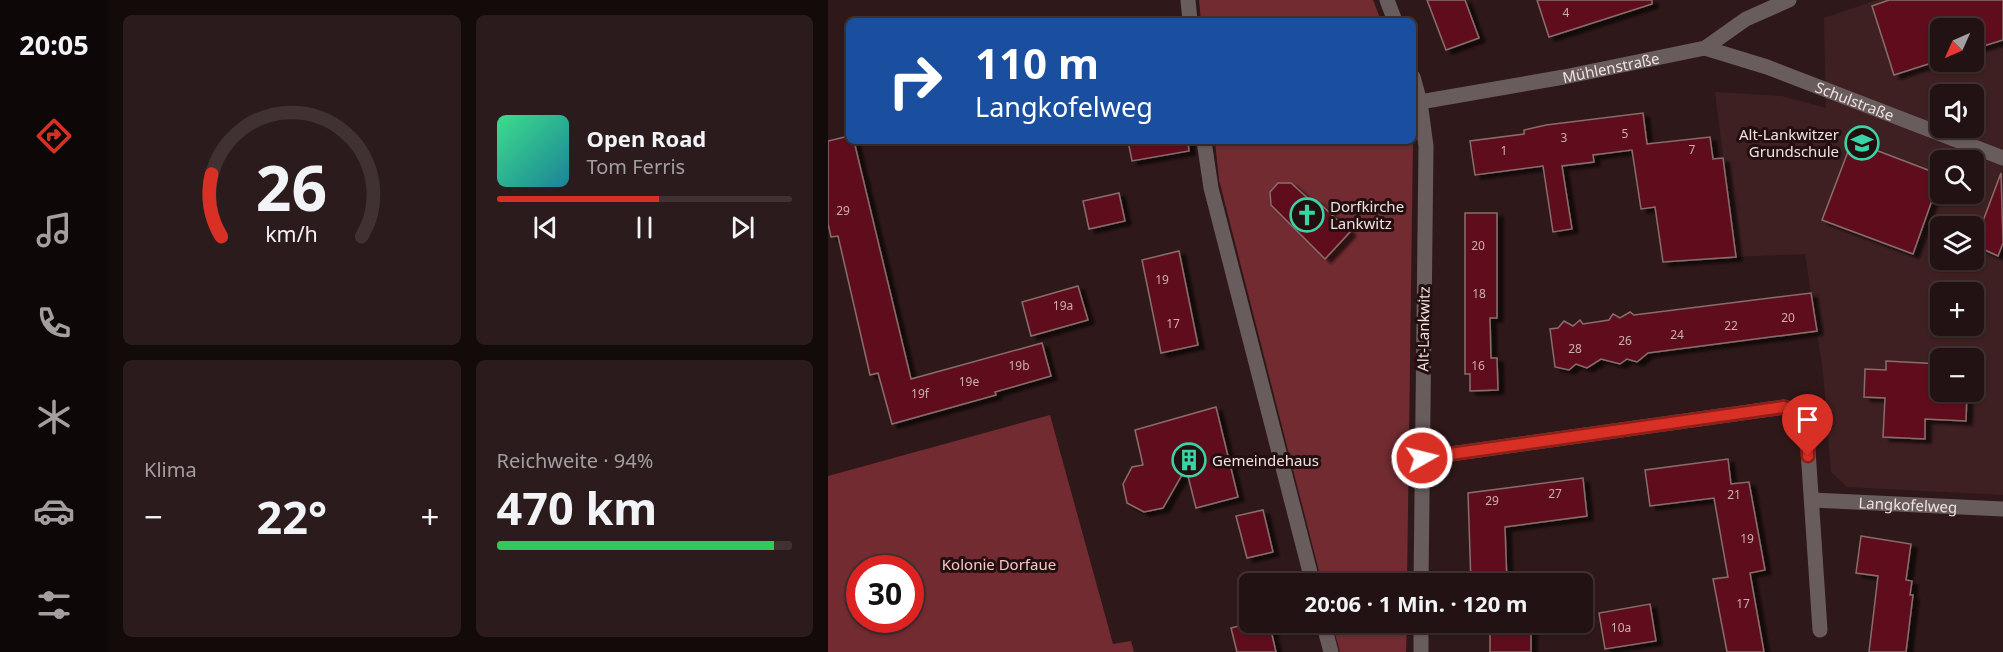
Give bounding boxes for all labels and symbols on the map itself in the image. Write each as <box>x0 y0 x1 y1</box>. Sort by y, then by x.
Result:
house number: 4 <box>1563 4 1570 21</box>
north arrow <box>1930 18 1984 72</box>
street label: Mühlenstraße <box>1561 48 1661 87</box>
street label: Schulstraße <box>1813 77 1897 125</box>
place label: Alt-Lankwitzer Grundschule <box>1739 124 1839 161</box>
house number: 5 <box>1622 125 1629 142</box>
school or university icon: Alt-Lankwitzer Grundschule <box>1844 125 1880 161</box>
house number: 3 <box>1561 129 1568 146</box>
house number: 7 <box>1689 141 1696 158</box>
house number: 1 <box>1501 142 1507 159</box>
place label: Dorfkirche Lankwitz <box>1330 196 1404 233</box>
church icon: Dorfkirche Lankwitz <box>1289 197 1325 233</box>
house number: 29 <box>836 202 850 219</box>
house number: 20 <box>1471 237 1485 254</box>
house number: 19 <box>1155 271 1169 288</box>
house number: 18 <box>1472 285 1486 302</box>
street label: Alt-Lankwitz <box>1412 286 1434 372</box>
house number: 19a <box>1053 297 1073 314</box>
house number: 20 <box>1781 309 1795 326</box>
house number: 17 <box>1166 315 1180 332</box>
house number: 22 <box>1724 317 1738 334</box>
house number: 24 <box>1670 326 1684 343</box>
house number: 26 <box>1618 332 1632 349</box>
house number: 28 <box>1568 340 1582 357</box>
house number: 19b <box>1008 357 1030 374</box>
house number: 16 <box>1471 357 1485 374</box>
house number: 19e <box>959 373 979 390</box>
house number: 19f <box>911 385 930 402</box>
pin <box>1782 394 1833 456</box>
position arrow <box>1390 426 1454 490</box>
building icon: Gemeindehaus <box>1171 442 1207 478</box>
place label: Gemeindehaus <box>1212 450 1319 470</box>
house number: 27 <box>1548 485 1562 502</box>
house number: 21 <box>1727 486 1741 503</box>
house number: 29 <box>1485 492 1499 509</box>
street label: Langkofelweg <box>1858 492 1958 517</box>
house number: 19 <box>1740 530 1754 547</box>
park label: Kolonie Dorfaue <box>942 554 1056 574</box>
speed limit sign: 30 <box>846 555 924 633</box>
house number: 17 <box>1736 595 1750 612</box>
house number: 10a <box>1611 619 1631 636</box>

